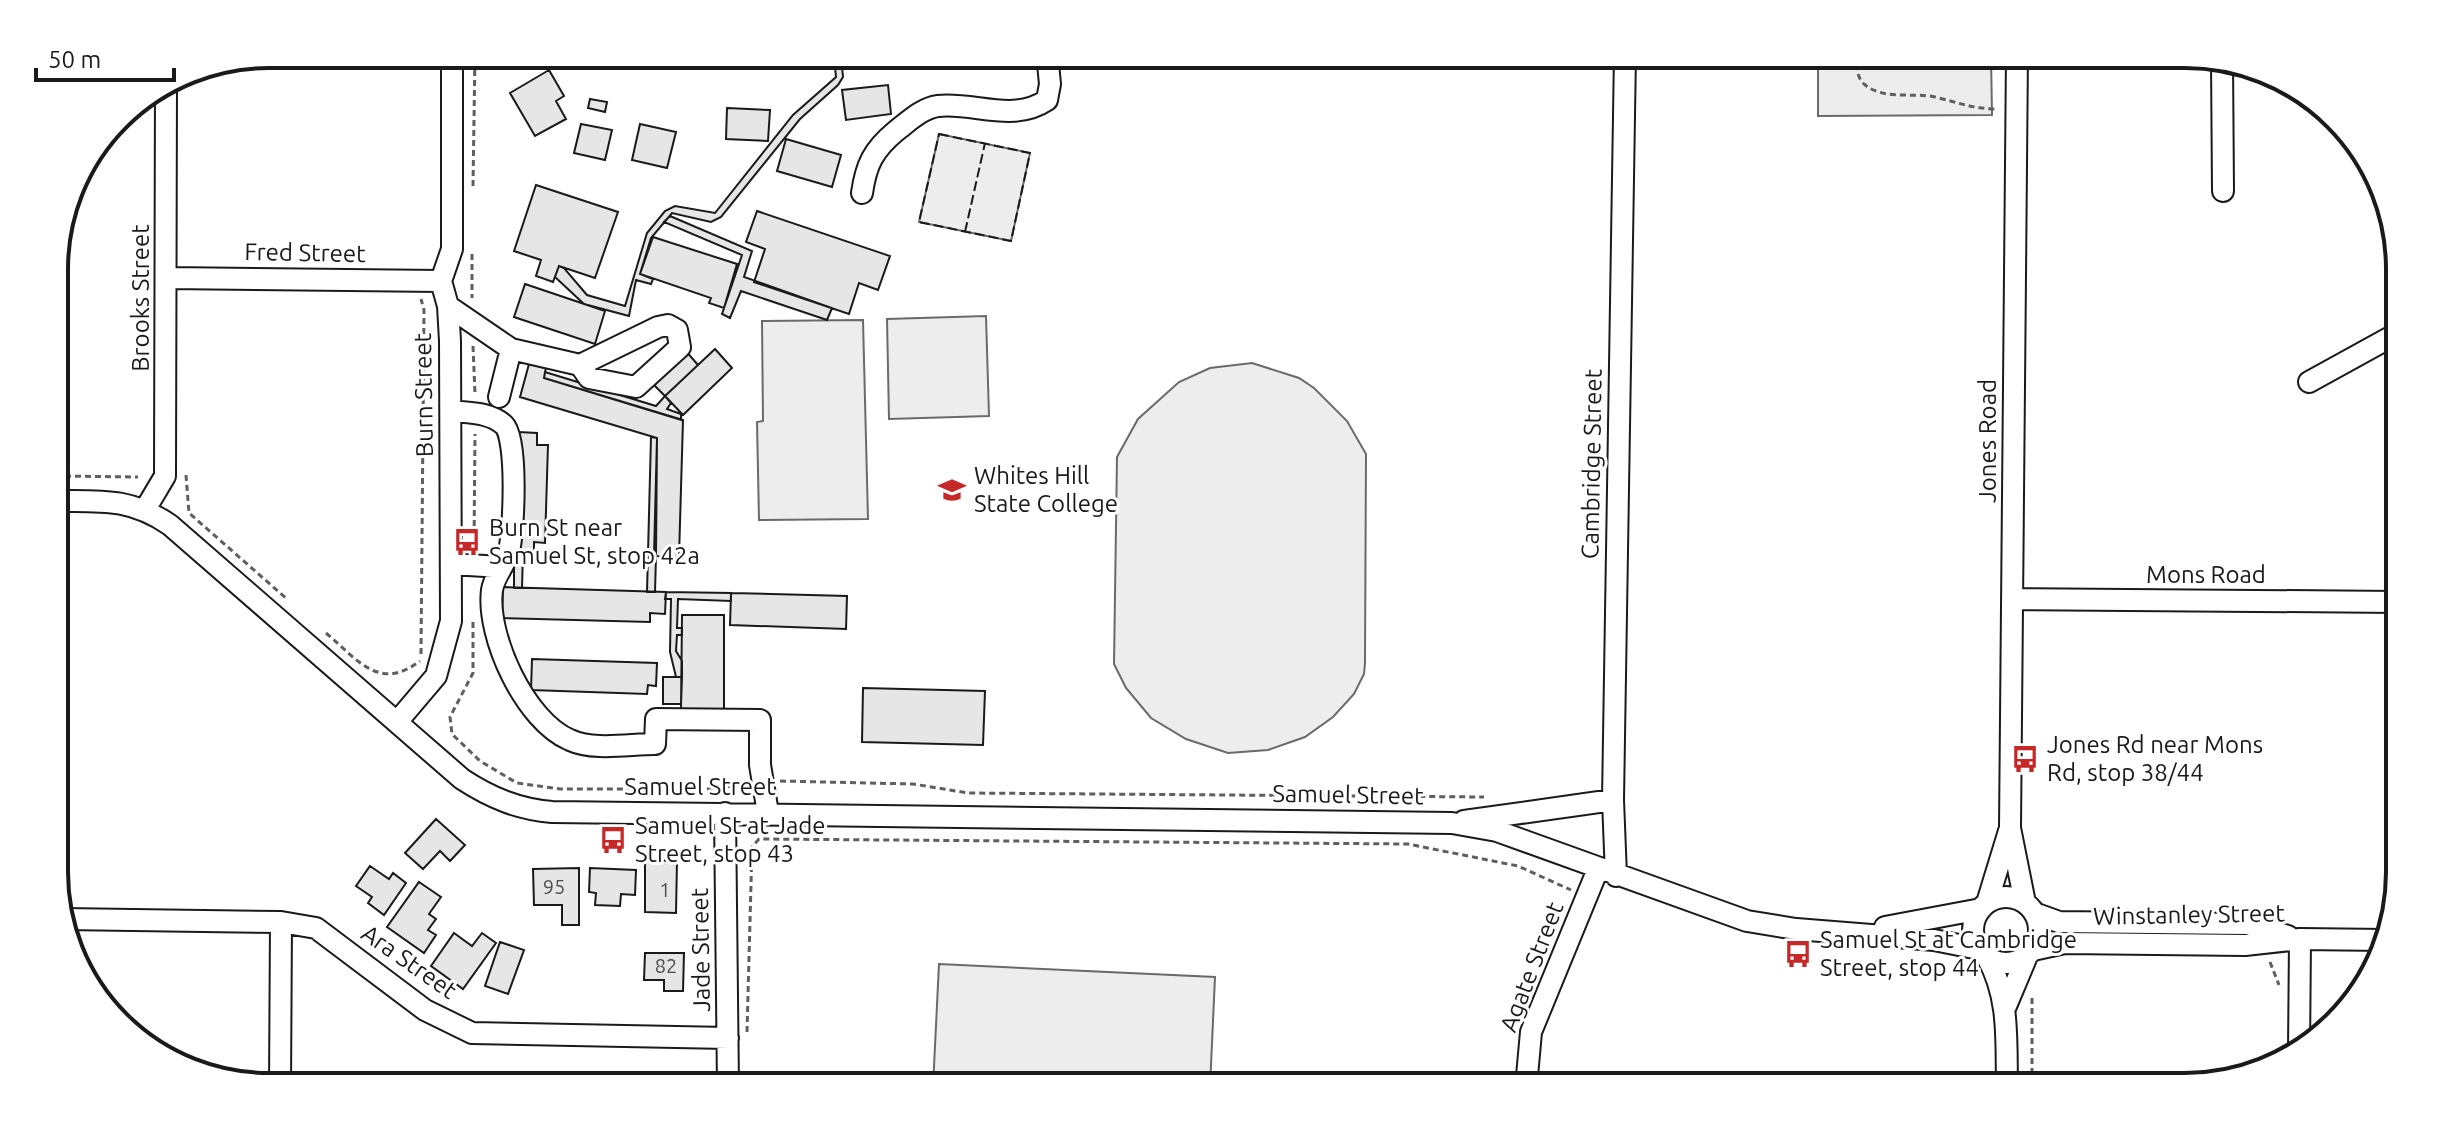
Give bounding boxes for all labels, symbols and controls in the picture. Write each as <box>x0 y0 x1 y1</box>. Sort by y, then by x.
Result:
scale bar <box>36 32 174 82</box>
text: 50 m <box>48 46 101 73</box>
street label: Brooks Street <box>127 224 154 372</box>
street label: Fred Street <box>244 238 366 267</box>
street label: Burn Street <box>409 332 438 457</box>
street label: Cambridge Street <box>1576 368 1607 559</box>
street label: Jones Road <box>1974 379 2001 503</box>
place label: Whites Hill State College <box>974 462 1118 517</box>
school or university icon: Whites Hill State College <box>937 475 967 505</box>
place label: Burn St near Samuel St, stop 42a <box>489 514 700 569</box>
bus stop icon: Burn St near Samuel St, stop 42a <box>452 527 482 557</box>
street label: Mons Road <box>2146 561 2266 588</box>
place label: Jones Rd near Mons Rd, stop 38/44 <box>2047 731 2263 786</box>
bus stop icon: Jones Rd near Mons Rd, stop 38/44 <box>2010 744 2040 774</box>
street label: Samuel Street <box>624 773 776 800</box>
street label: Samuel Street <box>1272 780 1424 809</box>
place label: Samuel St at Jade Street, stop 43 <box>635 812 826 867</box>
bus stop icon: Samuel St at Jade Street, stop 43 <box>598 825 628 855</box>
house number: 95 <box>543 875 565 898</box>
house number: 1 <box>659 878 671 901</box>
street label: Jade Street <box>686 887 715 1012</box>
street label: Agate Street <box>1494 898 1569 1036</box>
street label: Winstanley Street <box>2093 899 2286 930</box>
street label: Ara Street <box>357 919 462 1004</box>
place label: Samuel St at Cambridge Street, stop 44 <box>1820 926 2077 981</box>
bus stop icon: Samuel St at Cambridge Street, stop 44 <box>1783 939 1813 969</box>
house number: 82 <box>655 954 677 977</box>

